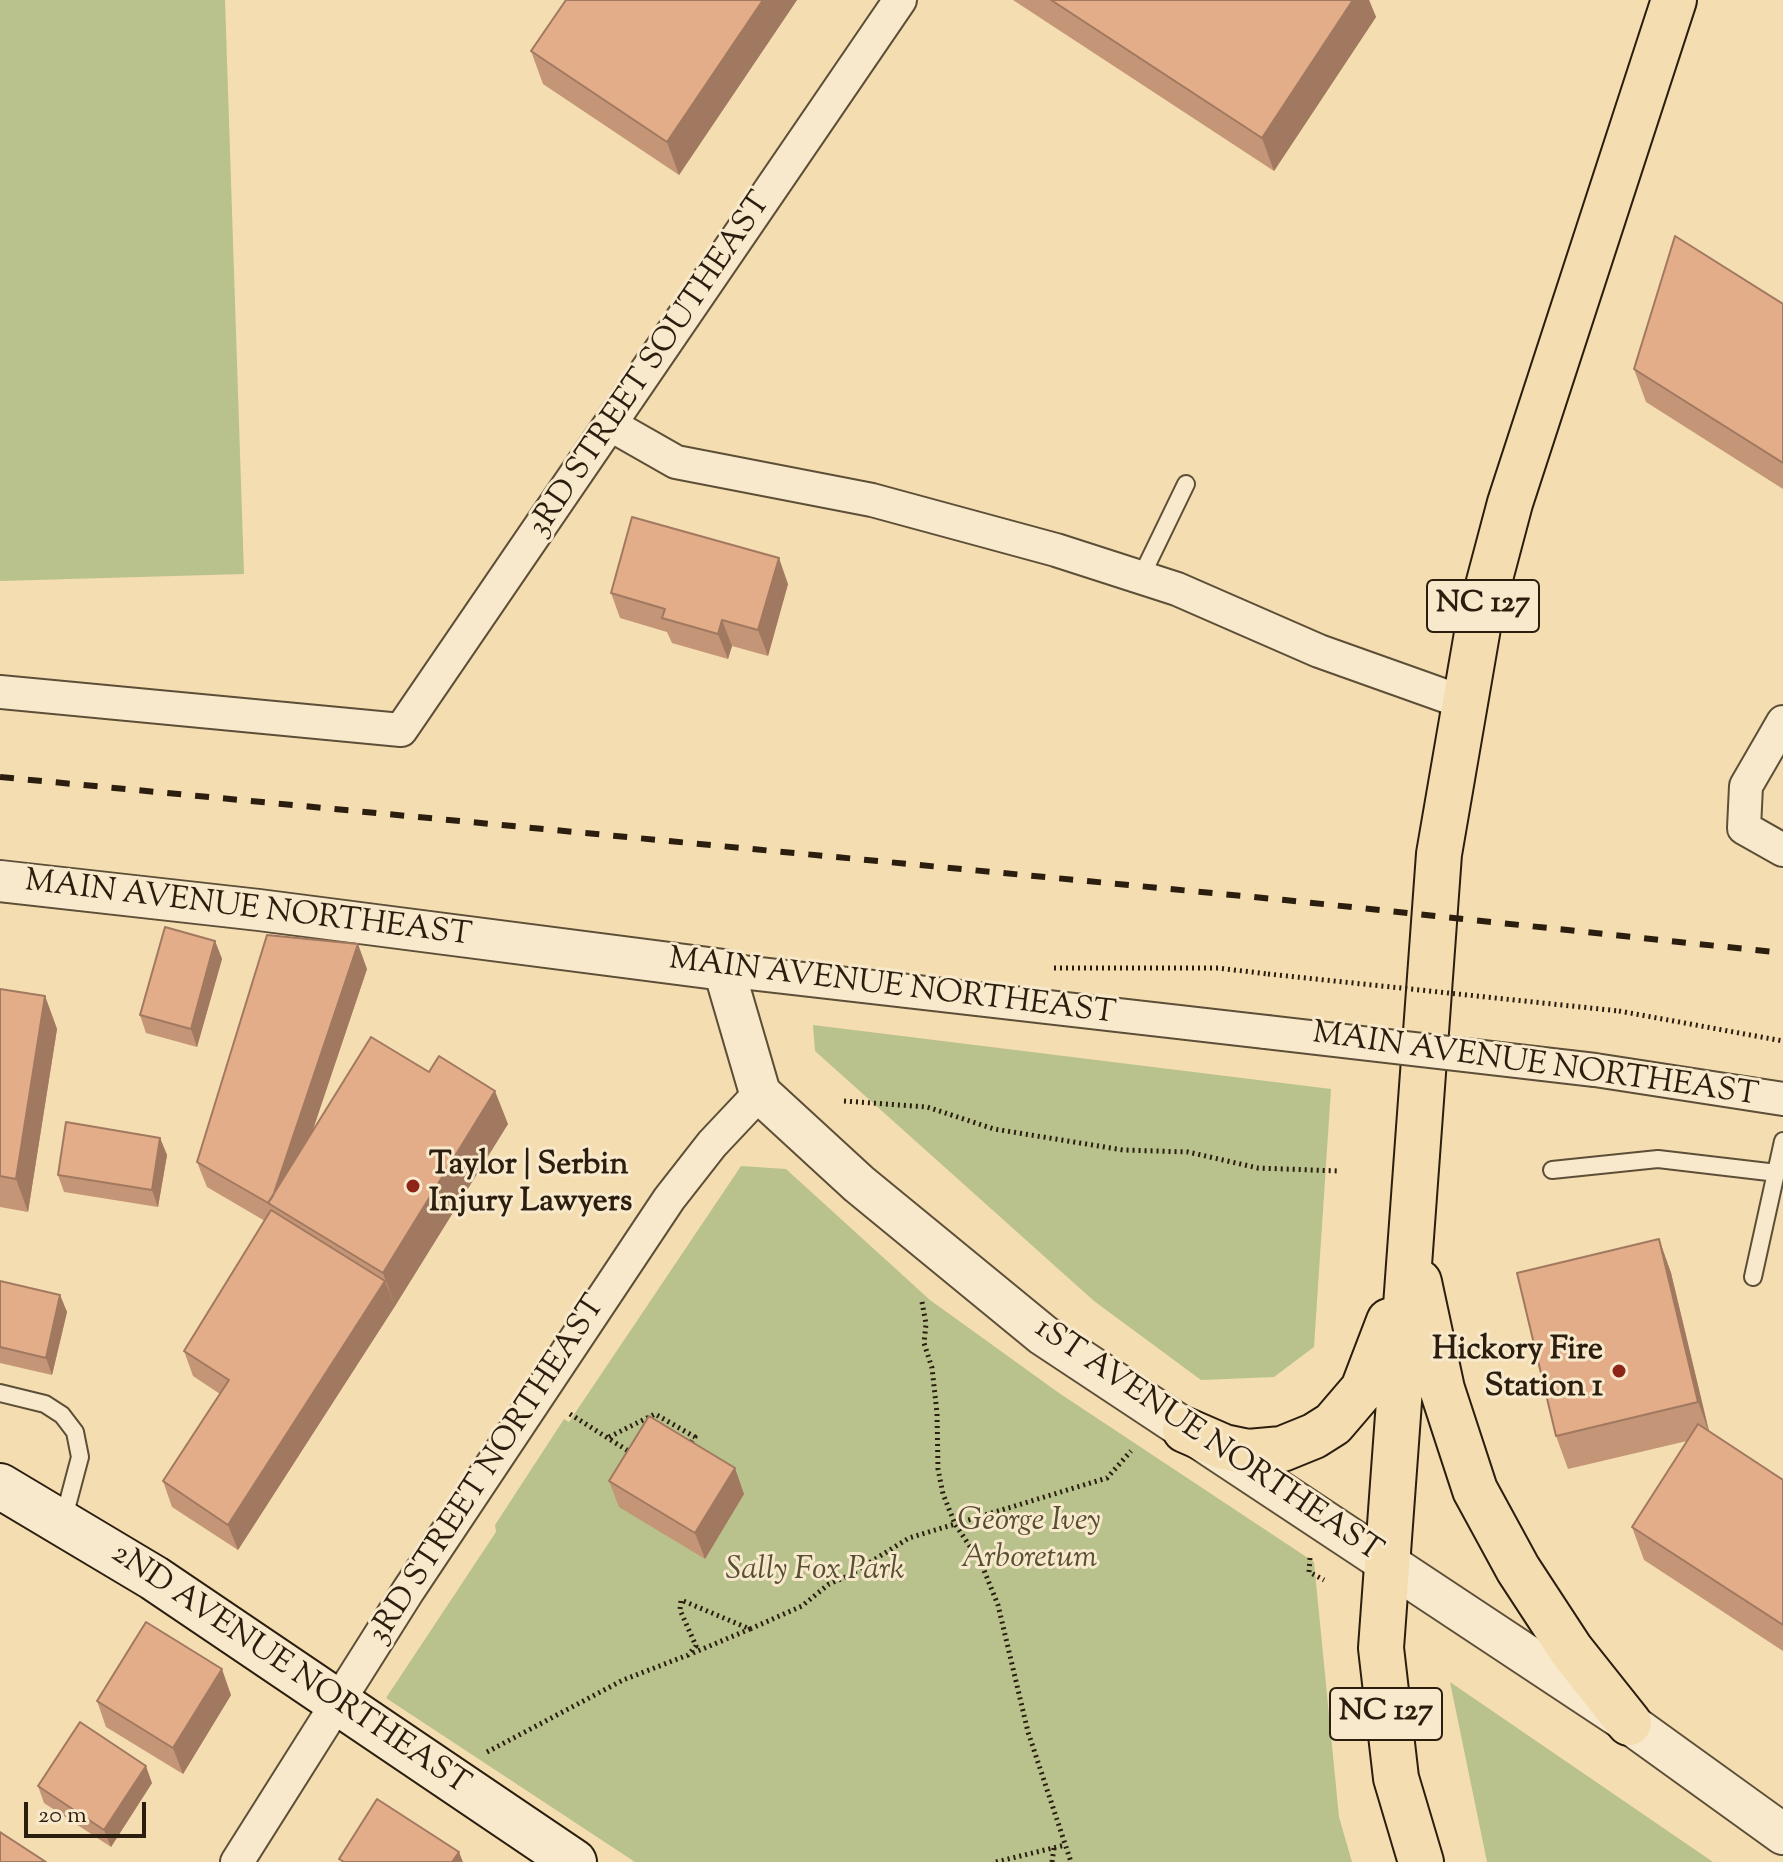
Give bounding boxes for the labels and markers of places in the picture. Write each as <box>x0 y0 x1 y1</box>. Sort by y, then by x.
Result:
place label: Taylor | Serbin Injury Lawyers <box>429 1149 632 1224</box>
marker: Taylor | Serbin Injury Lawyers <box>404 1177 422 1195</box>
place label: Hickory Fire Station 1 <box>1432 1334 1603 1409</box>
marker: Hickory Fire Station 1 <box>1610 1362 1628 1380</box>

